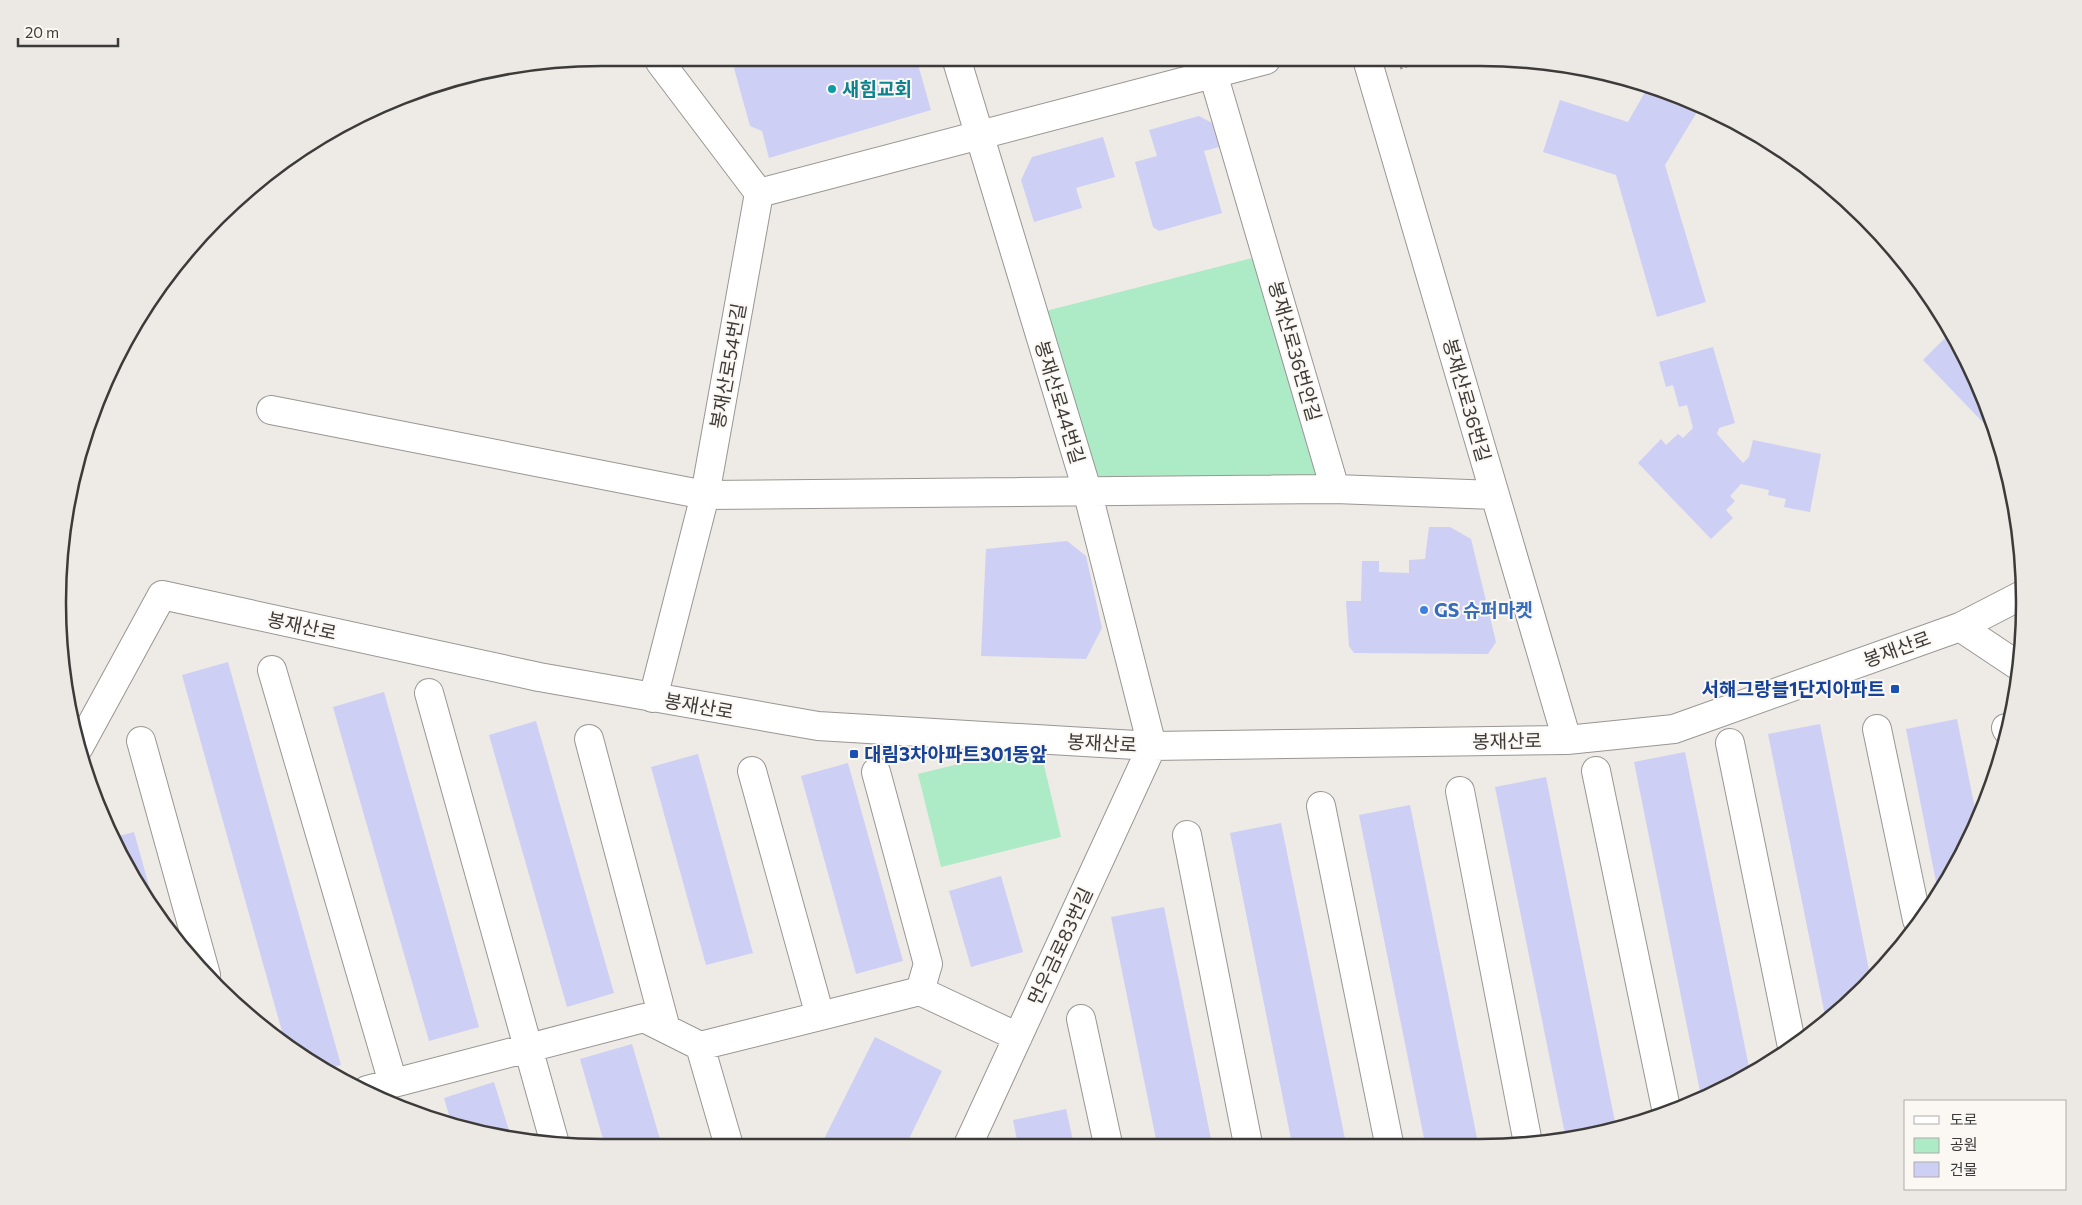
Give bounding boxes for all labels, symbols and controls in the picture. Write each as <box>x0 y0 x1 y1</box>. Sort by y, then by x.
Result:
scale bar <box>18 15 118 47</box>
text: 20 m <box>25 23 59 41</box>
place label: 새힘교회 <box>842 77 912 100</box>
marker: 새힘교회 <box>826 83 838 95</box>
street label: 봉재산로36번안길 <box>1264 278 1326 424</box>
street label: 봉재산로54번길 <box>705 301 750 431</box>
street label: 봉재산로36번길 <box>1439 336 1496 464</box>
street label: 봉재산로44번길 <box>1031 337 1090 466</box>
place label: GS 슈퍼마켓 <box>1434 598 1533 621</box>
marker: GS 슈퍼마켓 <box>1418 604 1430 616</box>
street label: 봉재산로 <box>266 607 339 644</box>
street label: 봉재산로 <box>1860 626 1934 671</box>
place label: 서해그랑블1단지아파트 <box>1702 677 1885 700</box>
marker: 서해그랑블1단지아파트 <box>1889 683 1901 695</box>
street label: 봉재산로 <box>663 688 736 723</box>
street label: 봉재산로 <box>1472 728 1542 753</box>
street label: 봉재산로 <box>1067 729 1138 756</box>
place label: 대림3차아파트301동앞 <box>864 742 1047 765</box>
marker: 대림3차아파트301동앞 <box>848 748 860 760</box>
street label: 먼우금로83번길 <box>1022 883 1097 1008</box>
legend <box>1904 1100 2067 1190</box>
text: 도로 <box>1950 1110 1978 1128</box>
text: 공원 <box>1950 1135 1978 1153</box>
text: 건물 <box>1950 1160 1978 1178</box>

